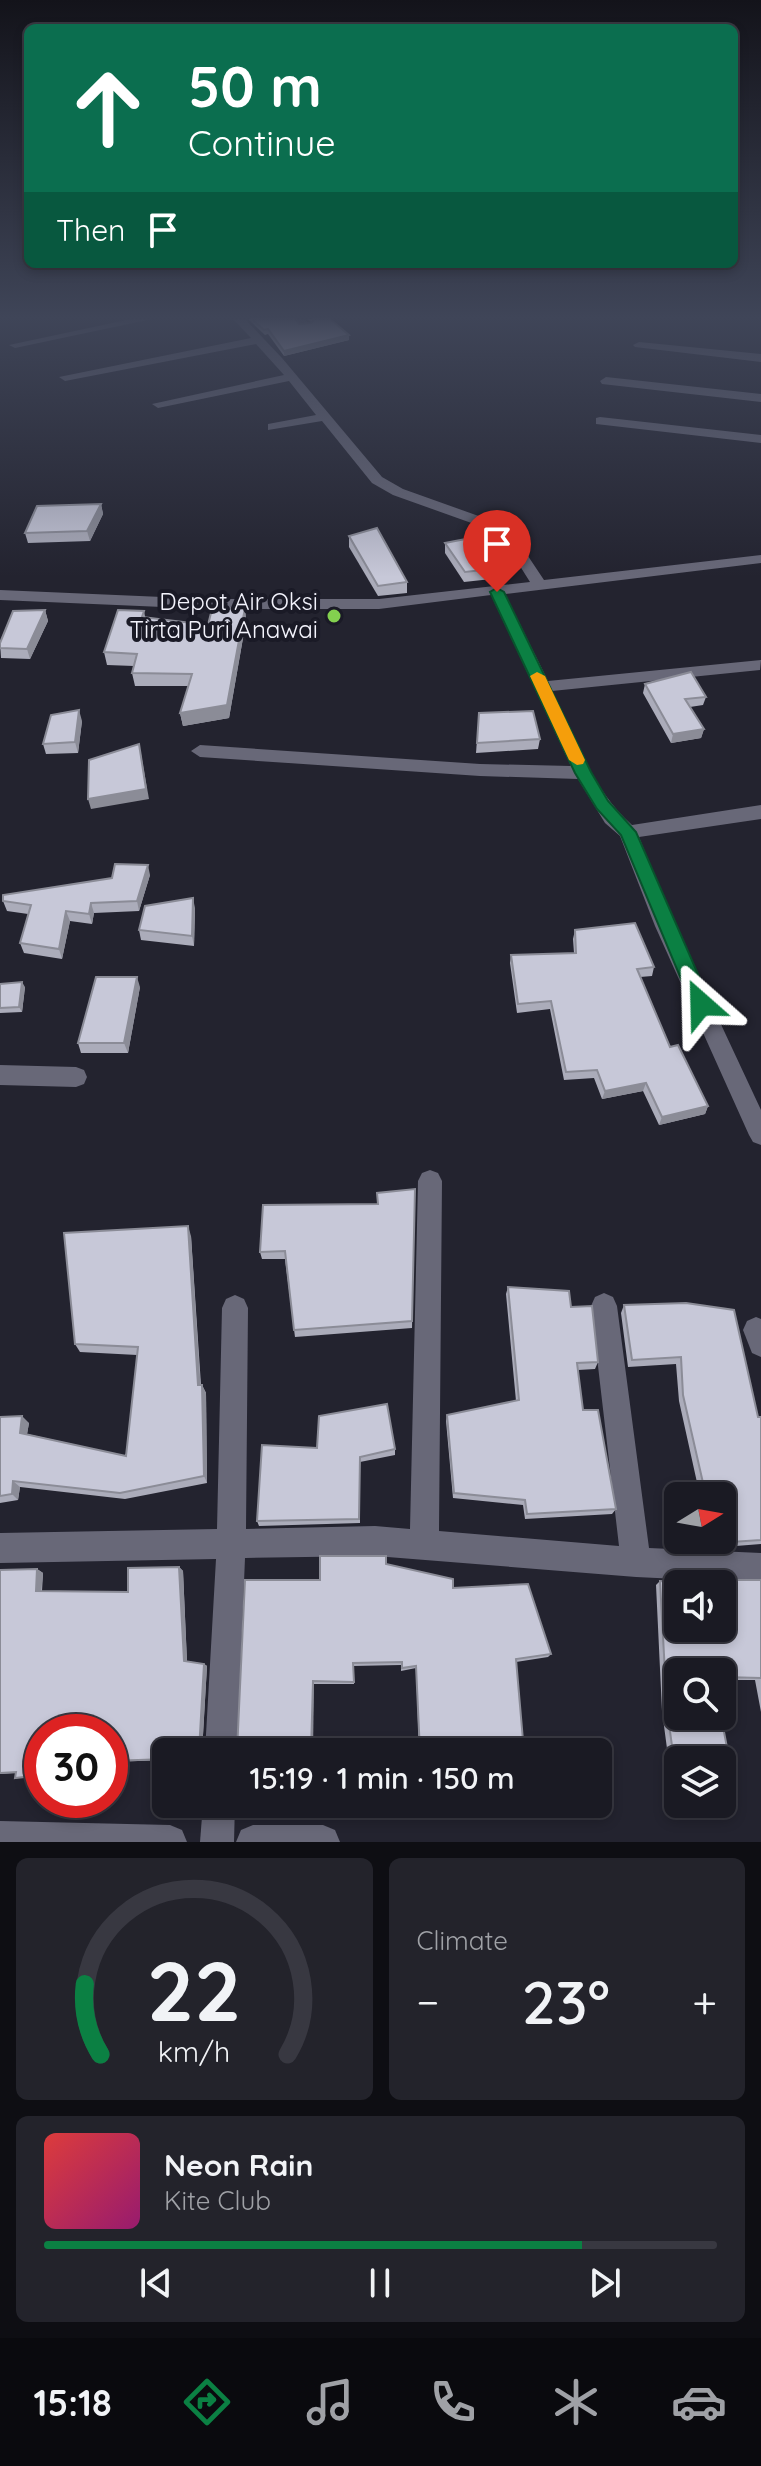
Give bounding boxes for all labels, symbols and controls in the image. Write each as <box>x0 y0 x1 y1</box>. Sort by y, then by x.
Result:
text: 50 m <box>188 51 322 121</box>
icon: ahead <box>56 56 160 160</box>
text: Continue <box>188 120 336 165</box>
icon: arrive <box>141 208 185 252</box>
text: Then <box>56 211 125 249</box>
pin <box>463 510 531 592</box>
icon: arrive <box>475 522 519 566</box>
place label: Depot Air Oksi Tirta Puri Anawai <box>130 586 318 644</box>
marker: Depot Air Oksi Tirta Puri Anawai <box>325 607 343 625</box>
position arrow <box>659 962 743 1046</box>
north arrow <box>664 1482 736 1554</box>
map controls <box>664 1482 736 1818</box>
button: sound <box>664 1570 736 1642</box>
button: search <box>664 1658 736 1730</box>
speed limit sign: 30 <box>24 1714 128 1818</box>
button: layers <box>664 1746 736 1818</box>
text: 15:19 · 1 min · 150 m <box>250 1759 514 1797</box>
text: Climate <box>417 1924 508 1957</box>
text: 22 <box>147 1938 242 2042</box>
text: 23° <box>522 1964 610 2039</box>
text: − <box>417 1974 439 2029</box>
text: + <box>692 1974 717 2029</box>
text: km/h <box>158 2033 231 2069</box>
text: Neon Rain <box>164 2146 313 2184</box>
text: Kite Club <box>164 2184 271 2217</box>
icon: previous <box>134 2261 178 2305</box>
icon: pause <box>358 2261 402 2305</box>
icon: next <box>583 2261 627 2305</box>
icon: directions <box>179 2374 235 2430</box>
icon: music <box>302 2374 358 2430</box>
icon: phone <box>425 2374 481 2430</box>
icon: climate <box>548 2374 604 2430</box>
icon: car <box>671 2374 727 2430</box>
text: 15:18 <box>34 2380 112 2425</box>

